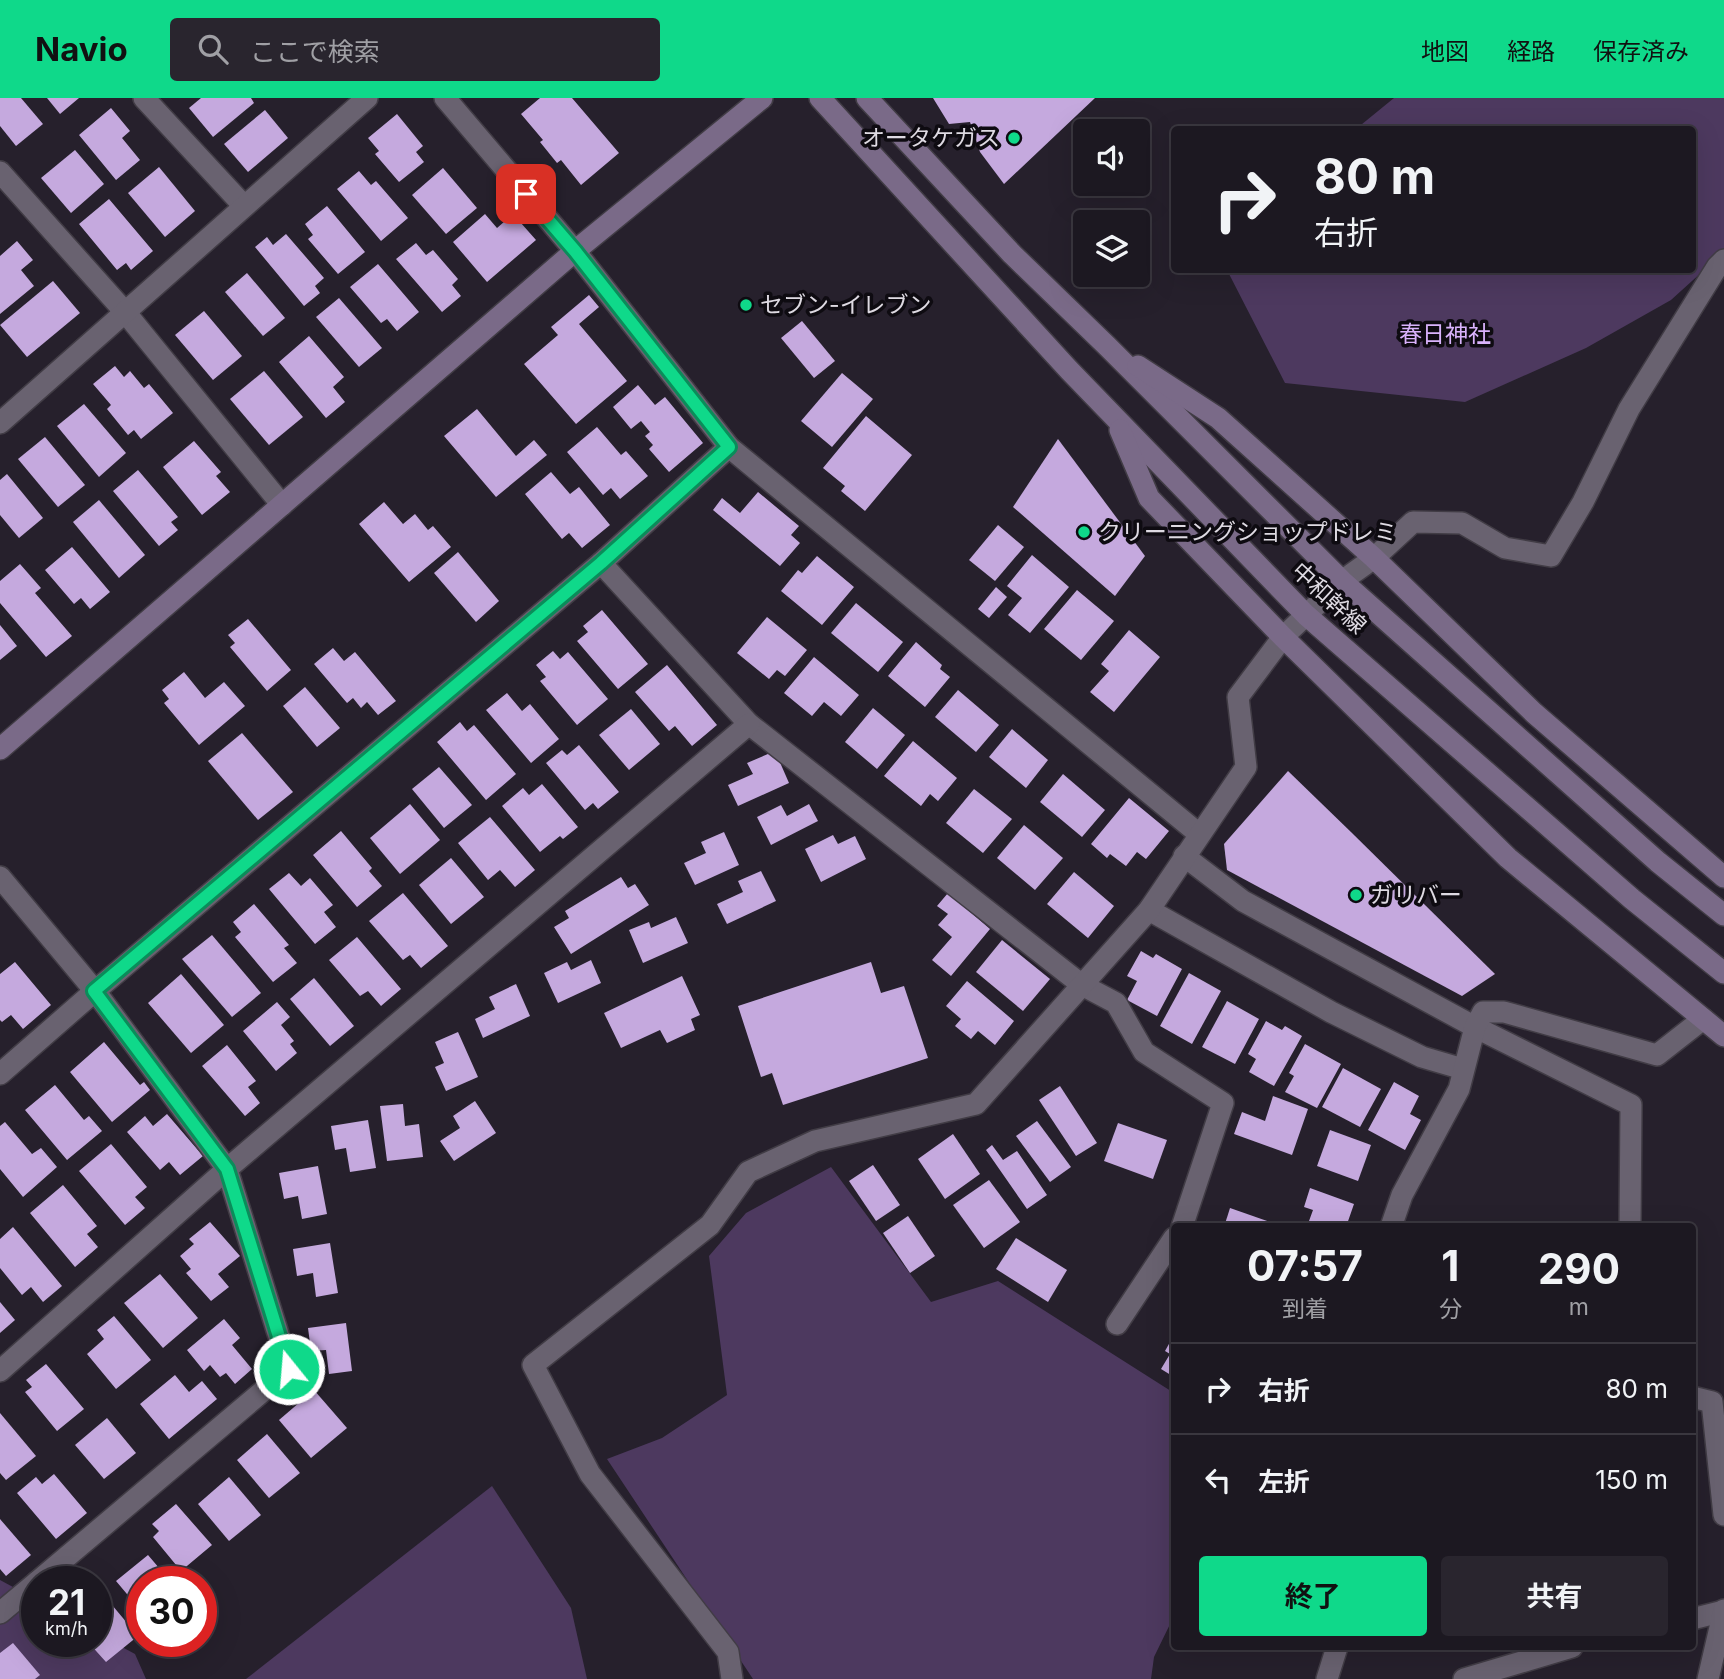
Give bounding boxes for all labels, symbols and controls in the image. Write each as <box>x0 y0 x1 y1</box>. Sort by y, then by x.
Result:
search box <box>170 18 660 81</box>
text: Navio <box>35 29 128 69</box>
icon: search <box>194 30 232 68</box>
text: ここで検索 <box>250 36 380 67</box>
text: 地図 <box>1421 37 1469 66</box>
text: 経路 <box>1507 37 1555 66</box>
text: 保存済み <box>1593 37 1689 66</box>
map controls <box>1073 119 1150 287</box>
button: sound <box>1073 119 1150 196</box>
place label: オータケガス <box>862 124 1000 152</box>
marker: オータケガス <box>1006 130 1022 146</box>
text: 80 m <box>1314 147 1435 206</box>
icon: right <box>1199 154 1290 245</box>
pin <box>496 164 556 224</box>
icon: arrive <box>507 175 545 213</box>
button: layers <box>1073 210 1150 287</box>
text: 右折 <box>1314 213 1378 252</box>
place label: セブン-イレブン <box>760 291 932 319</box>
marker: セブン-イレブン <box>738 297 754 313</box>
park label: 春日神社 <box>1399 320 1491 348</box>
place label: クリーニングショップドレミ <box>1098 518 1397 546</box>
marker: クリーニングショップドレミ <box>1076 524 1092 540</box>
street label: 中和幹線 <box>1286 556 1372 640</box>
place label: ガリバー <box>1370 881 1462 909</box>
marker: ガリバー <box>1348 887 1364 903</box>
text: 07:57 <box>1247 1240 1363 1291</box>
text: 1 <box>1441 1240 1459 1291</box>
text: 290 <box>1538 1243 1620 1294</box>
text: m <box>1569 1293 1589 1321</box>
text: 到着 <box>1282 1295 1328 1323</box>
text: 分 <box>1439 1295 1462 1323</box>
position arrow <box>252 1332 326 1406</box>
icon: right <box>1199 1370 1237 1408</box>
text: 80 m <box>1605 1373 1668 1404</box>
text: 右折 <box>1258 1375 1310 1406</box>
icon: left <box>1199 1461 1237 1499</box>
text: 150 m <box>1595 1464 1668 1495</box>
text: 左折 <box>1258 1466 1310 1497</box>
button: 終了 <box>1199 1556 1427 1636</box>
button: 共有 <box>1441 1556 1668 1636</box>
speed limit sign: 30 <box>126 1566 217 1657</box>
text: 21 <box>48 1581 85 1623</box>
text: km/h <box>45 1618 88 1639</box>

